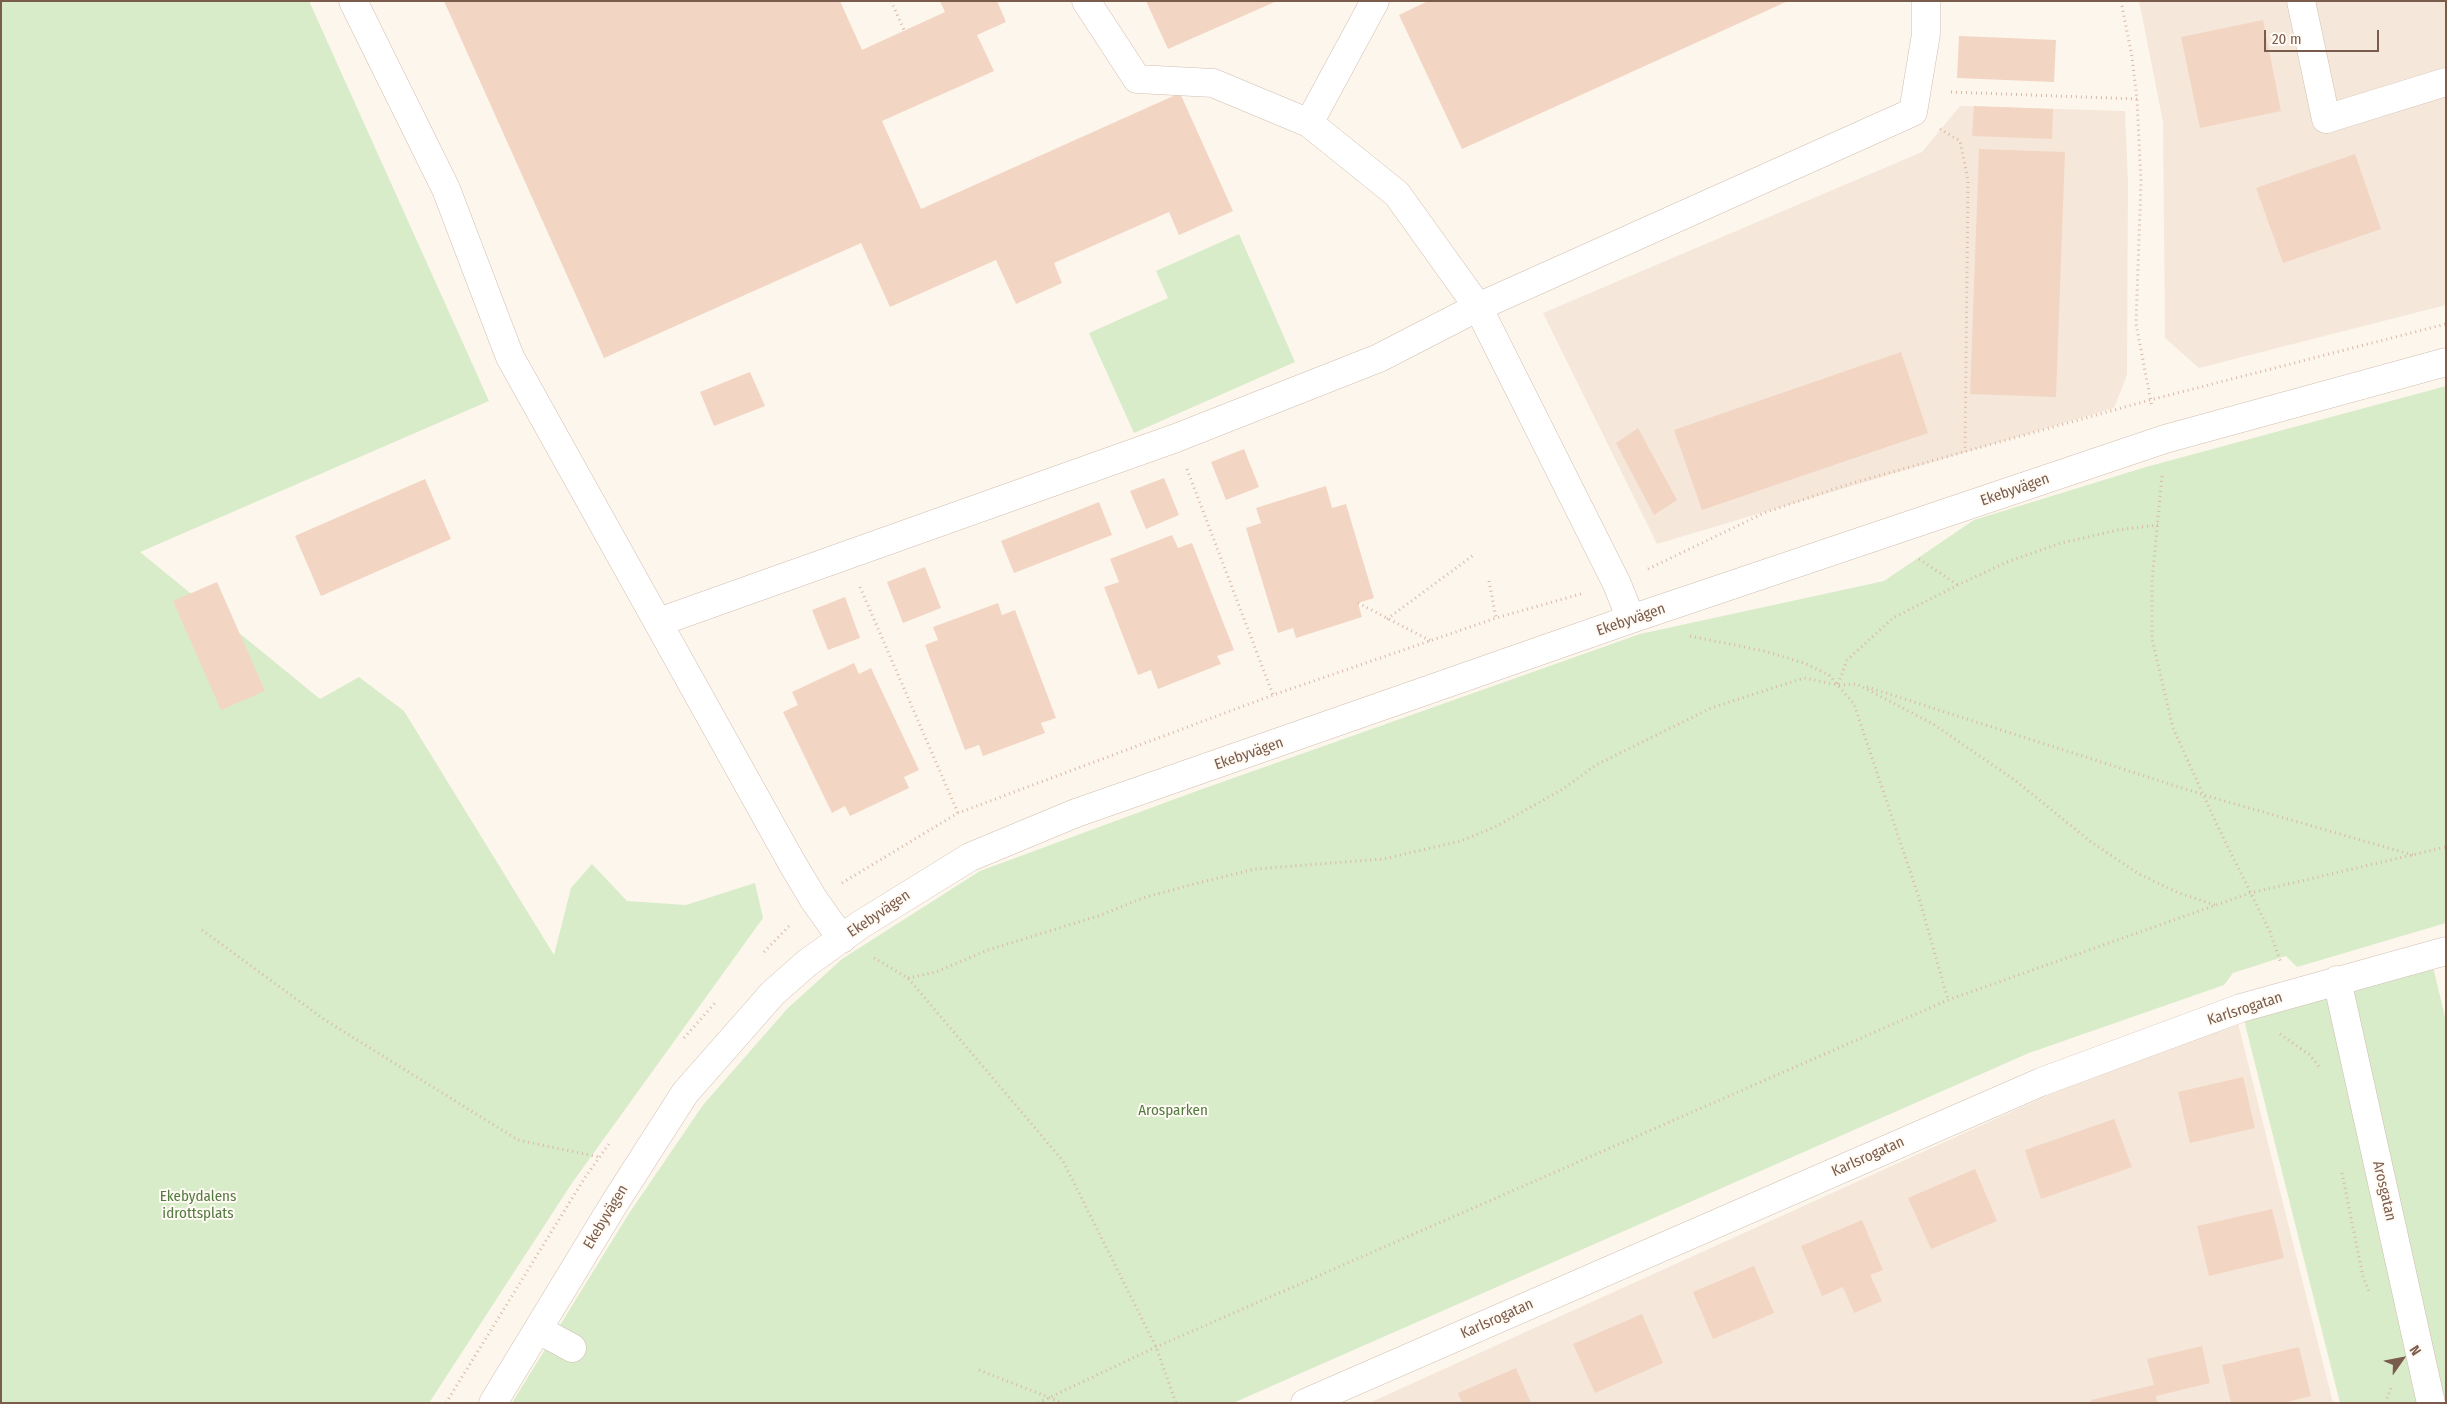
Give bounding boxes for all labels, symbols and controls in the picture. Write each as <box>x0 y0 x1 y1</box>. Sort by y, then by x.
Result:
scale bar <box>2267 20 2382 52</box>
text: 20 m <box>2272 30 2302 48</box>
street label: Ekebyvägen <box>1978 470 2052 510</box>
street label: Ekebyvägen <box>1594 600 1668 640</box>
street label: Ekebyvägen <box>1212 734 1286 774</box>
street label: Ekebyvägen <box>844 886 914 942</box>
street label: Karlsrogatan <box>2205 988 2285 1030</box>
park label: Arosparken <box>1138 1102 1208 1120</box>
street label: Karlsrogatan <box>1829 1133 1907 1181</box>
street label: Arosgatan <box>2368 1159 2400 1223</box>
street label: Ekebyvägen <box>580 1182 632 1252</box>
park label: Ekebydalens idrottsplats <box>160 1188 236 1223</box>
street label: Karlsrogatan <box>1458 1295 1536 1343</box>
north arrow <box>2377 1334 2427 1384</box>
text: N <box>2406 1342 2424 1359</box>

